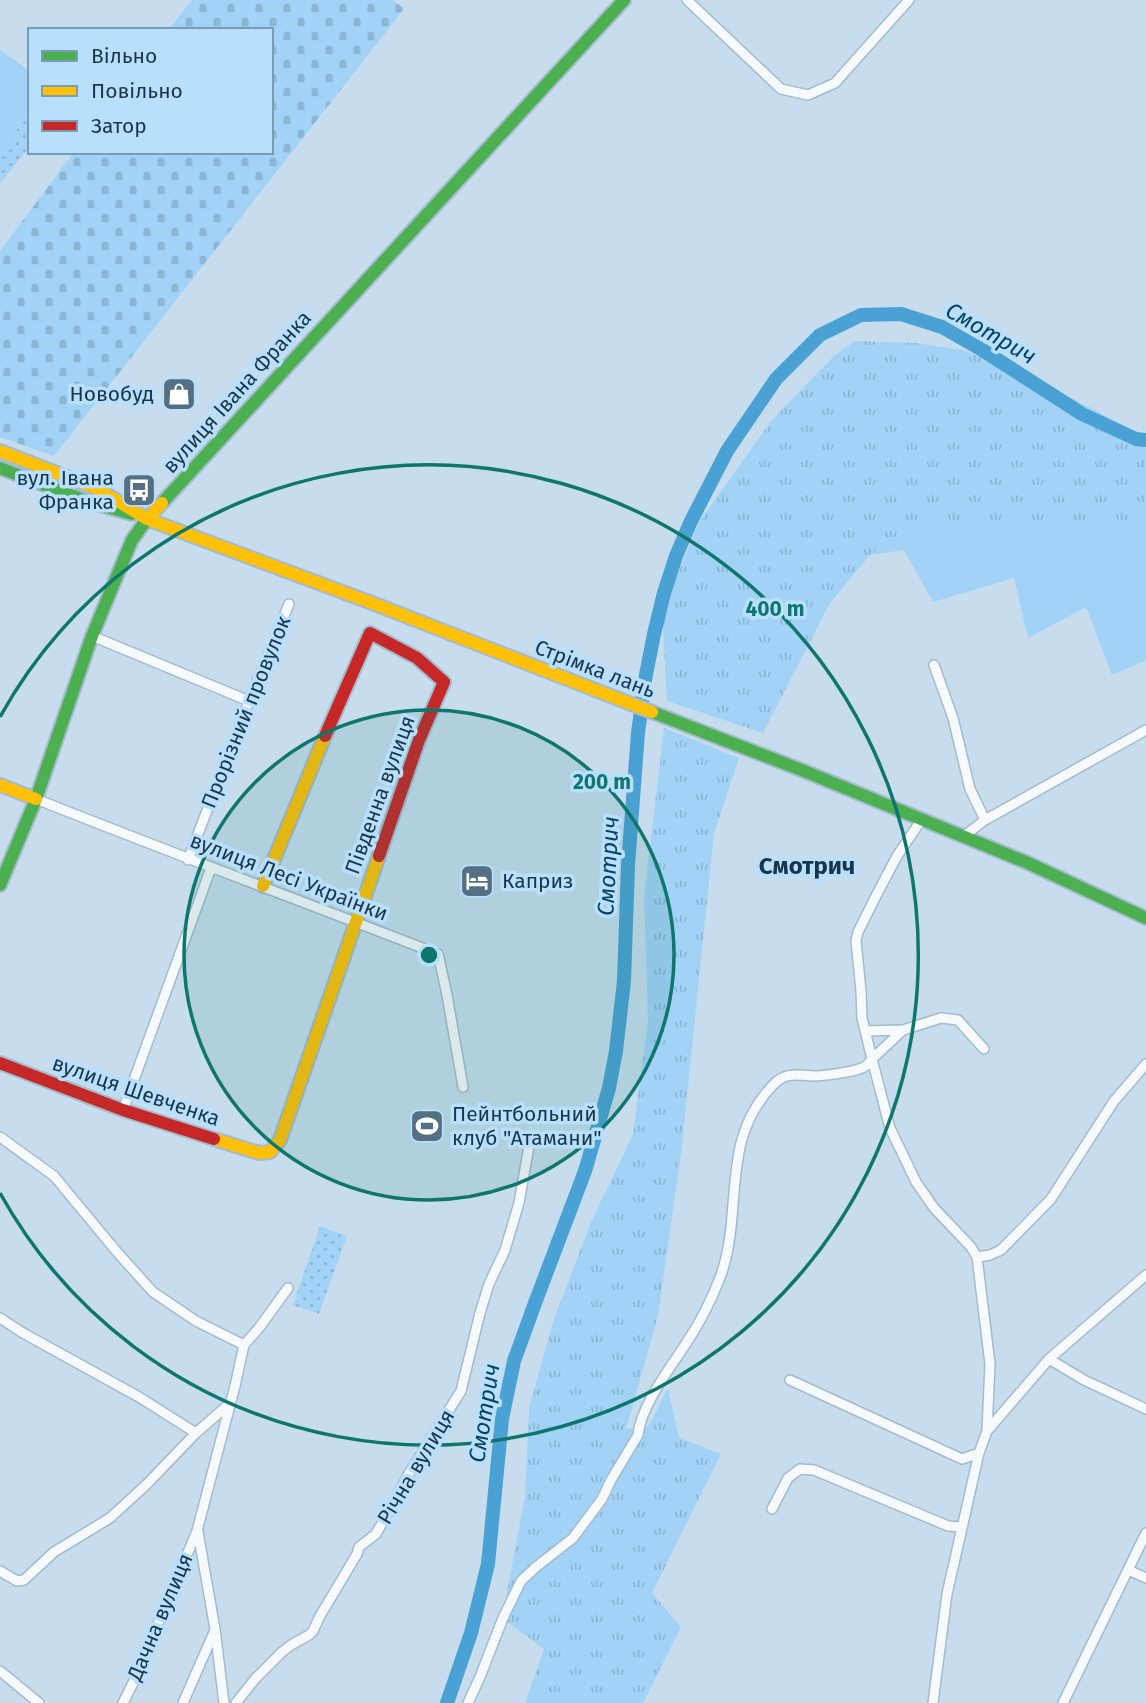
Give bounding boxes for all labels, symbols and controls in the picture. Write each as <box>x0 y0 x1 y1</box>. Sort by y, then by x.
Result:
legend <box>28 28 273 154</box>
text: Вільно <box>91 43 157 69</box>
text: Повільно <box>91 78 183 104</box>
text: Затор <box>91 113 147 139</box>
water label: Смотрич <box>941 296 1041 370</box>
street label: вулиця Івана Франка <box>157 305 317 479</box>
shop icon: Новобуд <box>160 375 198 413</box>
place label: Новобуд <box>70 381 154 407</box>
place label: вул. Івана Франка <box>17 465 114 515</box>
bus stop icon: вул. Івана Франка <box>120 471 158 509</box>
text: 400 m <box>745 596 805 622</box>
street label: Прорізний провулок <box>196 612 296 812</box>
street label: Стрімка лань <box>531 634 659 704</box>
street label: Південна вулиця <box>339 712 421 878</box>
text: 200 m <box>573 769 631 795</box>
water label: Смотрич <box>591 815 625 917</box>
street label: вулиця Лесі Українки <box>186 827 392 927</box>
district label: Смотрич <box>759 852 855 880</box>
hotel icon: Каприз <box>458 862 496 900</box>
place label: Каприз <box>502 868 574 894</box>
centre of rings <box>417 943 441 967</box>
street label: вулиця Шевченка <box>49 1050 223 1132</box>
place label: Пейнтбольний клуб "Атамани" <box>452 1101 602 1151</box>
sports icon: Пейнтбольний клуб "Атамани" <box>408 1107 446 1145</box>
water label: Смотрич <box>462 1361 506 1465</box>
street label: Річна вулиця <box>372 1405 460 1529</box>
street label: Дачна вулиця <box>121 1550 198 1685</box>

